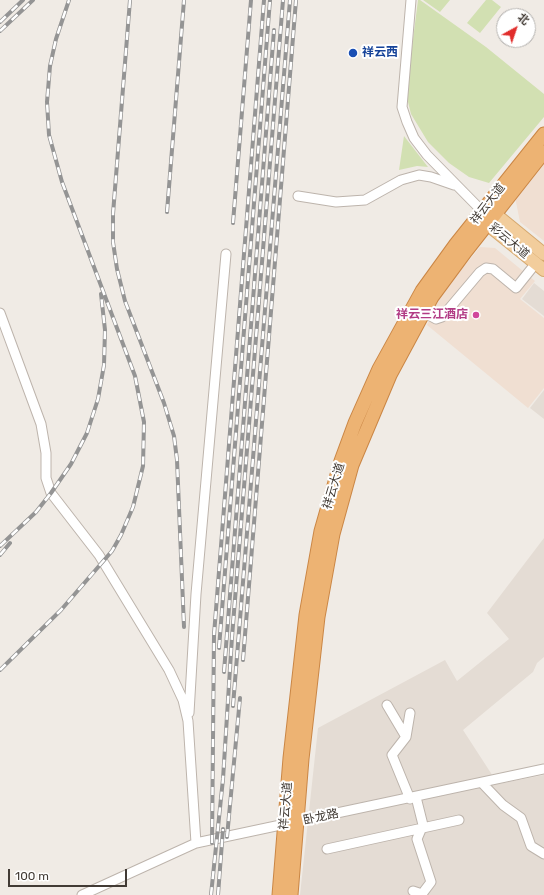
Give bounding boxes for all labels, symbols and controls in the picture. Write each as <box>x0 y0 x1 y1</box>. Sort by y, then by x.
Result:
north arrow <box>496 8 536 48</box>
text: 北 <box>515 11 532 28</box>
place label: 祥云西 <box>362 46 398 60</box>
marker: 祥云西 <box>347 47 359 59</box>
street label: 祥云大道 <box>468 181 508 227</box>
street label: 彩云大道 <box>486 220 532 262</box>
place label: 祥云三江酒店 <box>396 308 468 322</box>
marker: 祥云三江酒店 <box>471 310 481 320</box>
street label: 祥云大道 <box>320 461 348 511</box>
street label: 祥云大道 <box>277 781 295 831</box>
street label: 卧龙路 <box>302 806 340 828</box>
scale bar <box>10 861 129 887</box>
text: 100 m <box>15 869 49 883</box>

